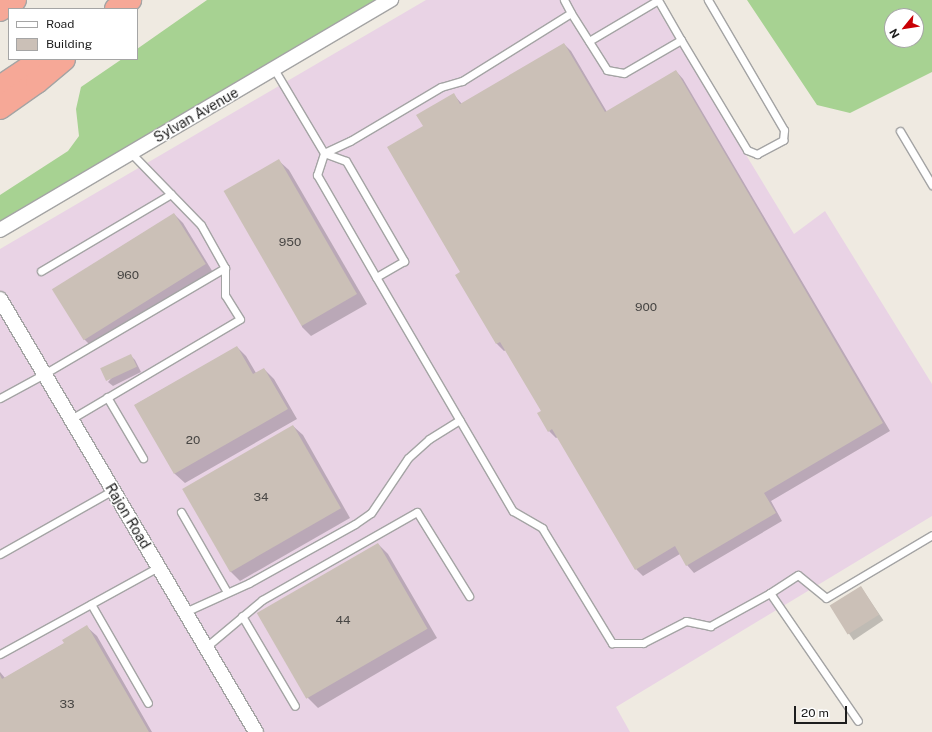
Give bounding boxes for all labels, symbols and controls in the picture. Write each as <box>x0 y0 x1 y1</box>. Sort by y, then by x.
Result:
legend <box>8 8 138 60</box>
north arrow <box>884 8 924 48</box>
text: Road <box>46 17 74 31</box>
text: N <box>887 27 902 40</box>
text: Building <box>46 37 92 51</box>
street label: Sylvan Avenue <box>151 84 241 146</box>
house number: 950 <box>279 236 301 250</box>
house number: 960 <box>117 269 139 283</box>
house number: 900 <box>635 301 657 315</box>
house number: 20 <box>186 434 200 448</box>
street label: Rajon Road <box>102 480 154 552</box>
house number: 34 <box>253 491 269 505</box>
house number: 44 <box>335 614 351 628</box>
house number: 33 <box>59 698 75 712</box>
scale bar <box>796 698 849 724</box>
text: 20 m <box>801 706 829 720</box>

